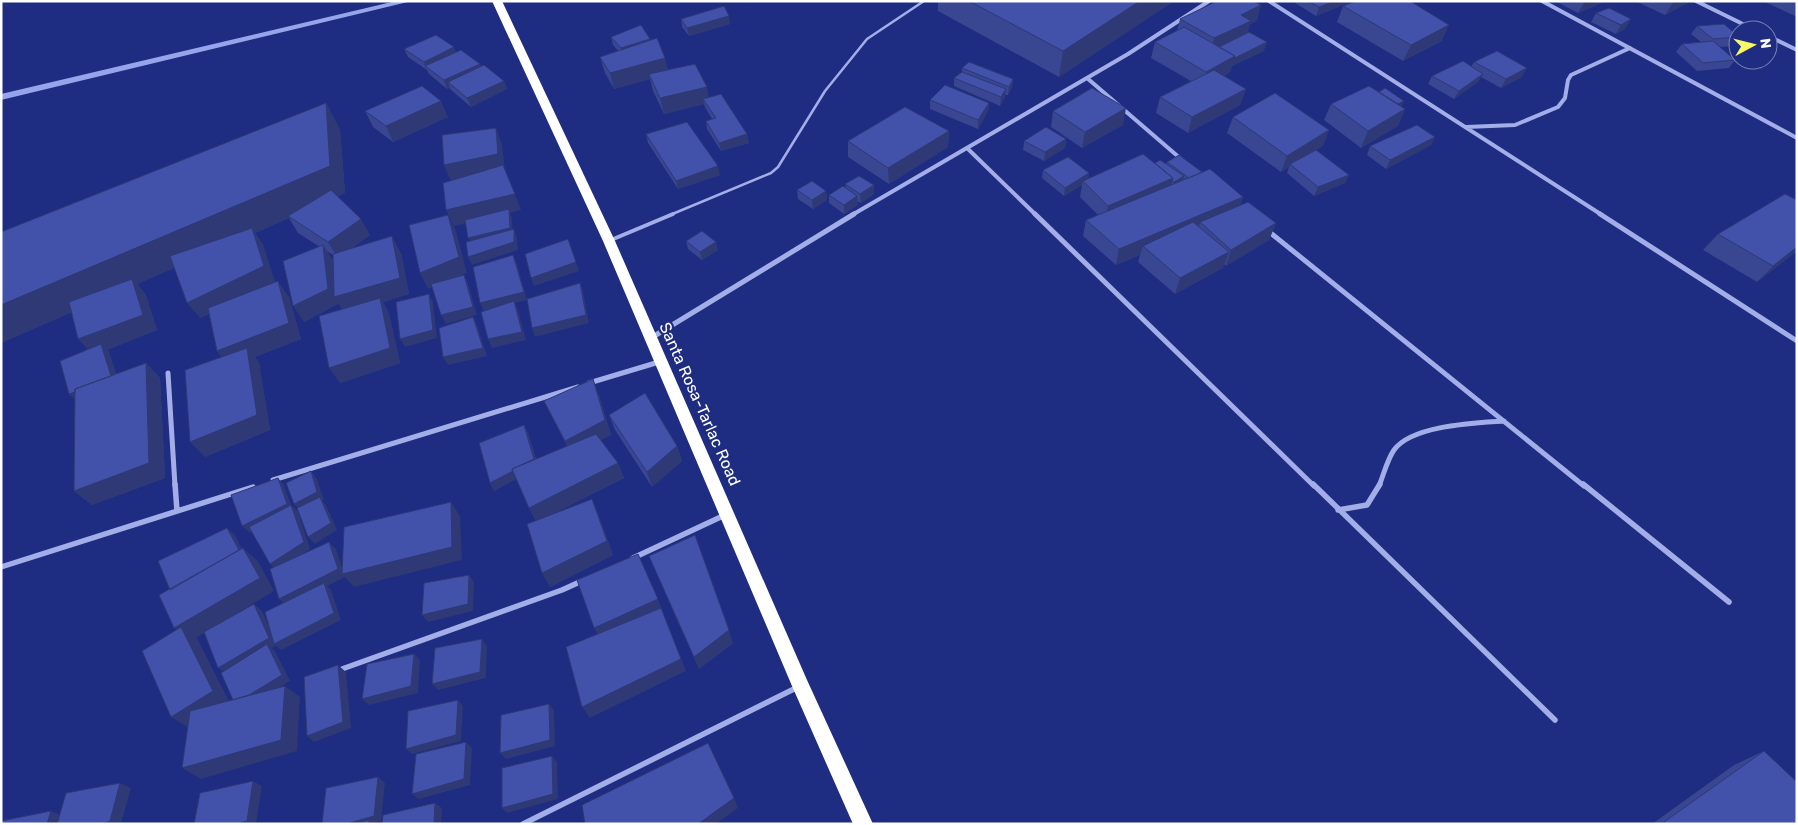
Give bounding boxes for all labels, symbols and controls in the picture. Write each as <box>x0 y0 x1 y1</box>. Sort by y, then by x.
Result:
north arrow <box>1728 20 1778 70</box>
text: N <box>1756 37 1774 50</box>
street label: Santa Rosa-Tarlac Road <box>655 319 745 489</box>

